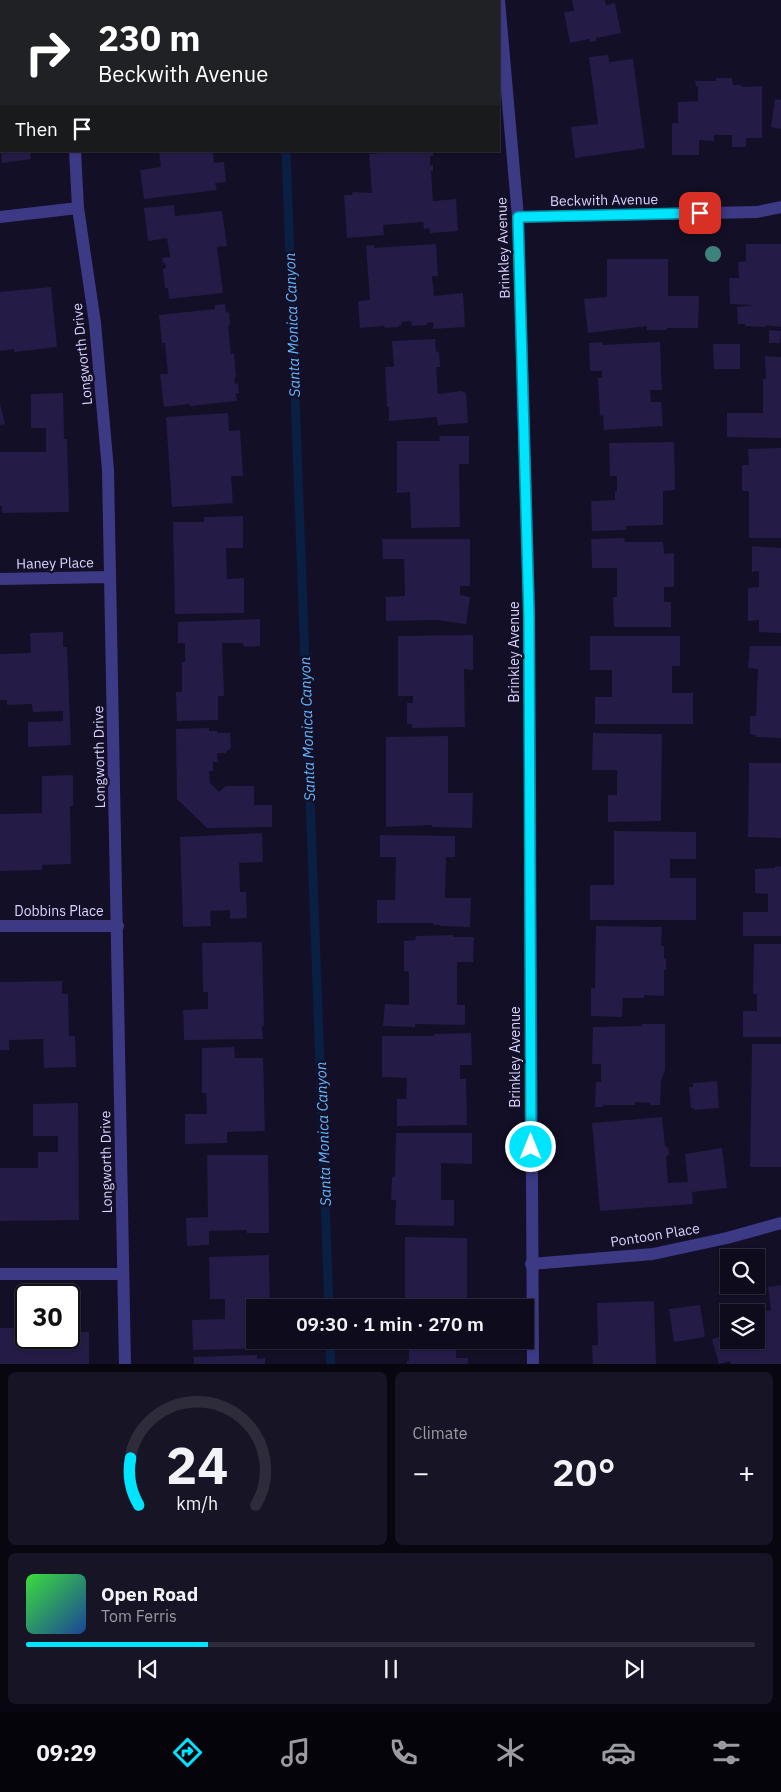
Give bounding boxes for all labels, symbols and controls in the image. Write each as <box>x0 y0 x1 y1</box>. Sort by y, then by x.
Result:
text: 230 m <box>98 15 201 61</box>
icon: right <box>15 20 80 85</box>
text: Beckwith Avenue <box>98 59 268 88</box>
icon: arrive <box>68 115 96 143</box>
text: Then <box>15 117 58 141</box>
street label: Beckwith Avenue <box>550 190 659 210</box>
pin <box>679 192 721 234</box>
street label: Brinkley Avenue <box>492 197 514 299</box>
icon: arrive <box>686 199 714 227</box>
water label: Santa Monica Canyon <box>280 252 304 398</box>
street label: Longworth Drive <box>68 302 96 406</box>
street label: Haney Place <box>16 553 94 573</box>
street label: Brinkley Avenue <box>505 601 523 703</box>
water label: Santa Monica Canyon <box>295 656 319 802</box>
street label: Longworth Drive <box>89 705 109 808</box>
street label: Dobbins Place <box>14 902 104 920</box>
street label: Brinkley Avenue <box>506 1006 524 1108</box>
water label: Santa Monica Canyon <box>311 1061 335 1207</box>
street label: Longworth Drive <box>96 1110 116 1213</box>
position arrow <box>504 1120 556 1172</box>
street label: Pontoon Place <box>609 1219 701 1251</box>
map controls <box>720 1249 765 1349</box>
button: search <box>720 1249 765 1294</box>
speed limit sign: 30 <box>15 1284 80 1349</box>
button: layers <box>720 1304 765 1349</box>
text: 09:30 · 1 min · 270 m <box>296 1312 484 1336</box>
text: Climate <box>413 1423 468 1443</box>
text: 24 <box>166 1431 228 1498</box>
text: 20° <box>552 1447 615 1496</box>
text: − <box>413 1454 429 1491</box>
text: + <box>738 1454 755 1491</box>
text: km/h <box>176 1492 218 1515</box>
text: Open Road <box>101 1582 198 1606</box>
text: Tom Ferris <box>101 1606 177 1626</box>
icon: previous <box>134 1655 162 1683</box>
icon: pause <box>377 1655 405 1683</box>
icon: next <box>620 1655 648 1683</box>
icon: directions <box>170 1735 205 1770</box>
icon: music <box>278 1735 313 1770</box>
icon: phone <box>386 1735 421 1770</box>
icon: climate <box>493 1735 528 1770</box>
icon: car <box>601 1735 636 1770</box>
icon: filters <box>709 1735 744 1770</box>
text: 09:29 <box>36 1738 97 1767</box>

